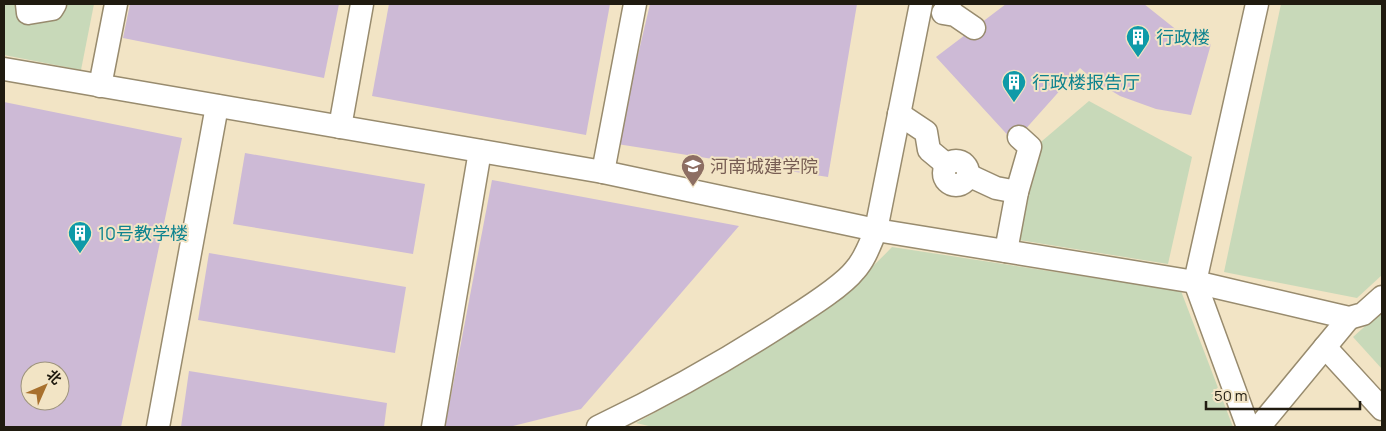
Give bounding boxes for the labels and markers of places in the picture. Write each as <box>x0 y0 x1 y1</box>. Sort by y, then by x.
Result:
building icon: 行政楼 <box>1125 24 1151 58</box>
place label: 行政楼 <box>1156 25 1210 49</box>
building icon: 行政楼报告厅 <box>1001 69 1027 103</box>
place label: 行政楼报告厅 <box>1032 70 1140 94</box>
school or university icon: 河南城建学院 <box>680 153 706 187</box>
place label: 河南城建学院 <box>710 154 818 178</box>
building icon: 10号教学楼 <box>67 220 93 254</box>
place label: 10号教学楼 <box>98 221 188 245</box>

